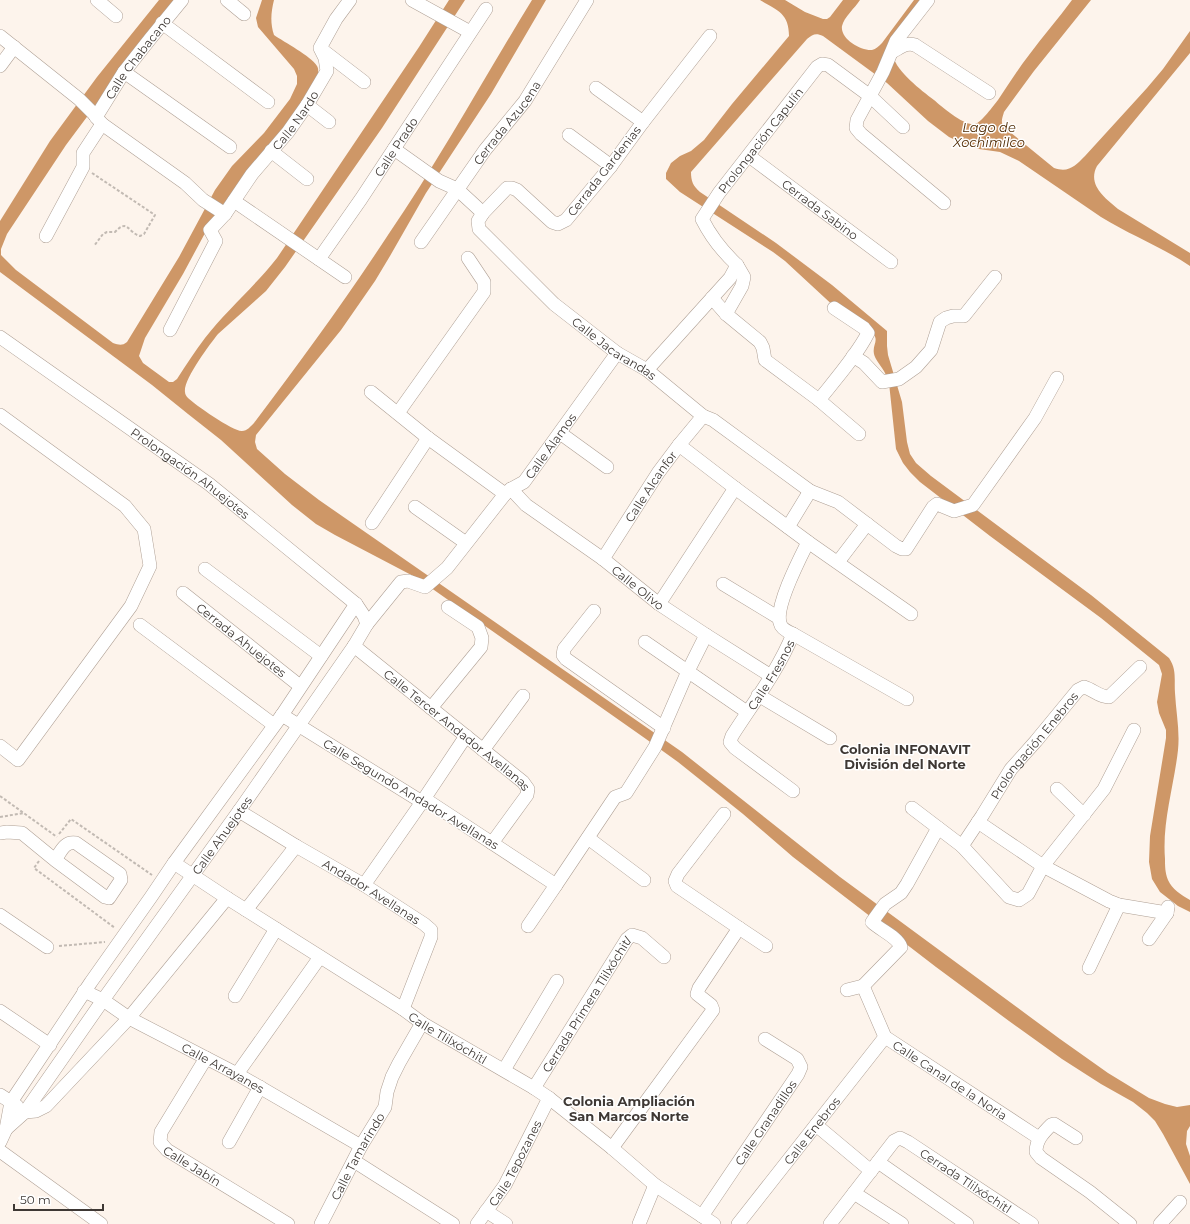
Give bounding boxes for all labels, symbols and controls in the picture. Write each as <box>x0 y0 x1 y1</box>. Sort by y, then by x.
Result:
street label: Calle Chabacano <box>102 12 174 102</box>
street label: Cerrada Azucena <box>470 78 543 167</box>
street label: Prolongación Capulín <box>714 84 806 196</box>
street label: Calle Nardo <box>269 88 321 153</box>
street label: Calle Prado <box>371 114 420 179</box>
water label: Lago de Xochimilco <box>952 119 1025 150</box>
street label: Cerrada Gardenias <box>564 123 644 219</box>
street label: Cerrada Sabino <box>779 176 861 243</box>
street label: Calle Jacarandas <box>569 313 660 383</box>
street label: Calle Álamos <box>521 410 579 482</box>
street label: Prolongación Ahuejotes <box>128 424 253 522</box>
street label: Calle Alcanfor <box>621 447 680 525</box>
street label: Calle Olivo <box>609 562 667 613</box>
street label: Cerrada Ahuejotes <box>194 599 290 680</box>
street label: Calle Fresnos <box>744 637 797 713</box>
street label: Calle Tercer Andador Avellanas <box>381 666 534 793</box>
street label: Prolongación Enebros <box>987 688 1081 802</box>
street label: Calle Segundo Andador Avellanas <box>320 736 502 853</box>
district label: Colonia INFONAVIT División del Norte <box>840 741 970 772</box>
street label: Calle Ahuejotes <box>188 793 255 877</box>
street label: Andador Avellanas <box>320 855 423 927</box>
street label: Cerrada Primera Tlilxóchitl <box>538 932 633 1075</box>
street label: Calle Tlilxóchitl <box>406 1008 490 1067</box>
street label: Calle Canal de la Noria <box>890 1037 1010 1123</box>
street label: Calle Arrayanes <box>179 1039 267 1096</box>
street label: Calle Granadillos <box>731 1077 799 1168</box>
district label: Colonia Ampliación San Marcos Norte <box>563 1093 695 1124</box>
street label: Calle Enebros <box>780 1093 843 1167</box>
street label: Calle Tamarindo <box>327 1110 387 1202</box>
street label: Calle Tepozanes <box>485 1117 544 1209</box>
street label: Calle Jabín <box>161 1142 224 1189</box>
street label: Cerrada Tlilxóchitl <box>917 1145 1015 1216</box>
scale bar <box>14 1186 103 1212</box>
text: 50 m <box>20 1192 51 1207</box>

